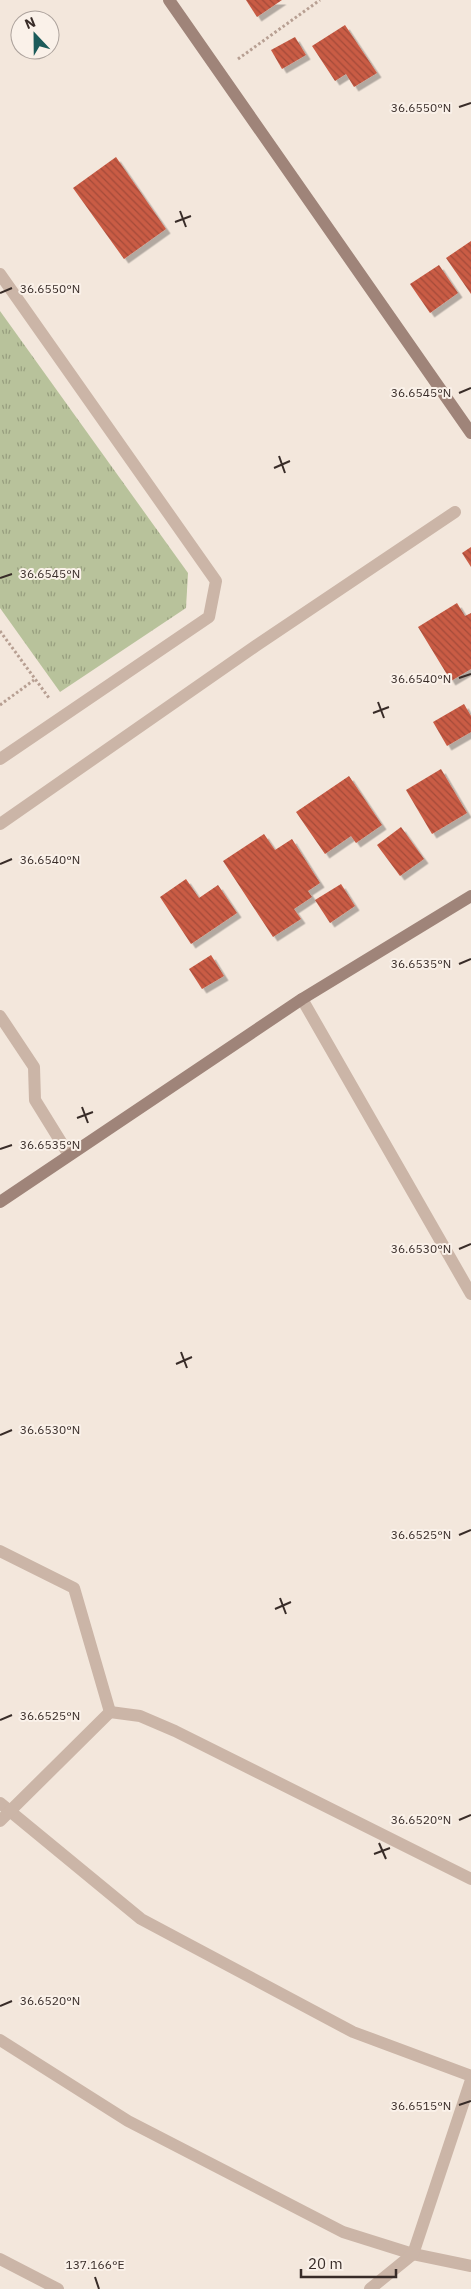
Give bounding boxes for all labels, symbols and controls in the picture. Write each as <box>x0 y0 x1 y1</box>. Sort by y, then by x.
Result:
north arrow <box>10 10 60 60</box>
text: N <box>22 13 38 33</box>
text: 36.6550°N <box>391 100 451 115</box>
text: 36.6550°N <box>20 281 80 296</box>
text: 36.6545°N <box>391 385 451 400</box>
text: 36.6545°N <box>20 566 80 581</box>
text: 36.6540°N <box>391 671 451 686</box>
text: 36.6540°N <box>20 852 80 867</box>
text: 36.6535°N <box>391 956 451 971</box>
text: 36.6535°N <box>20 1137 80 1152</box>
text: 36.6530°N <box>391 1241 451 1256</box>
text: 36.6530°N <box>20 1422 80 1437</box>
text: 36.6525°N <box>391 1527 451 1542</box>
text: 36.6525°N <box>20 1708 80 1723</box>
text: 36.6520°N <box>391 1812 451 1827</box>
text: 36.6520°N <box>20 1993 80 2008</box>
text: 36.6515°N <box>391 2098 451 2113</box>
scale bar <box>301 2246 396 2278</box>
text: 20 m <box>308 2254 343 2273</box>
text: 137.166°E <box>65 2257 125 2272</box>

